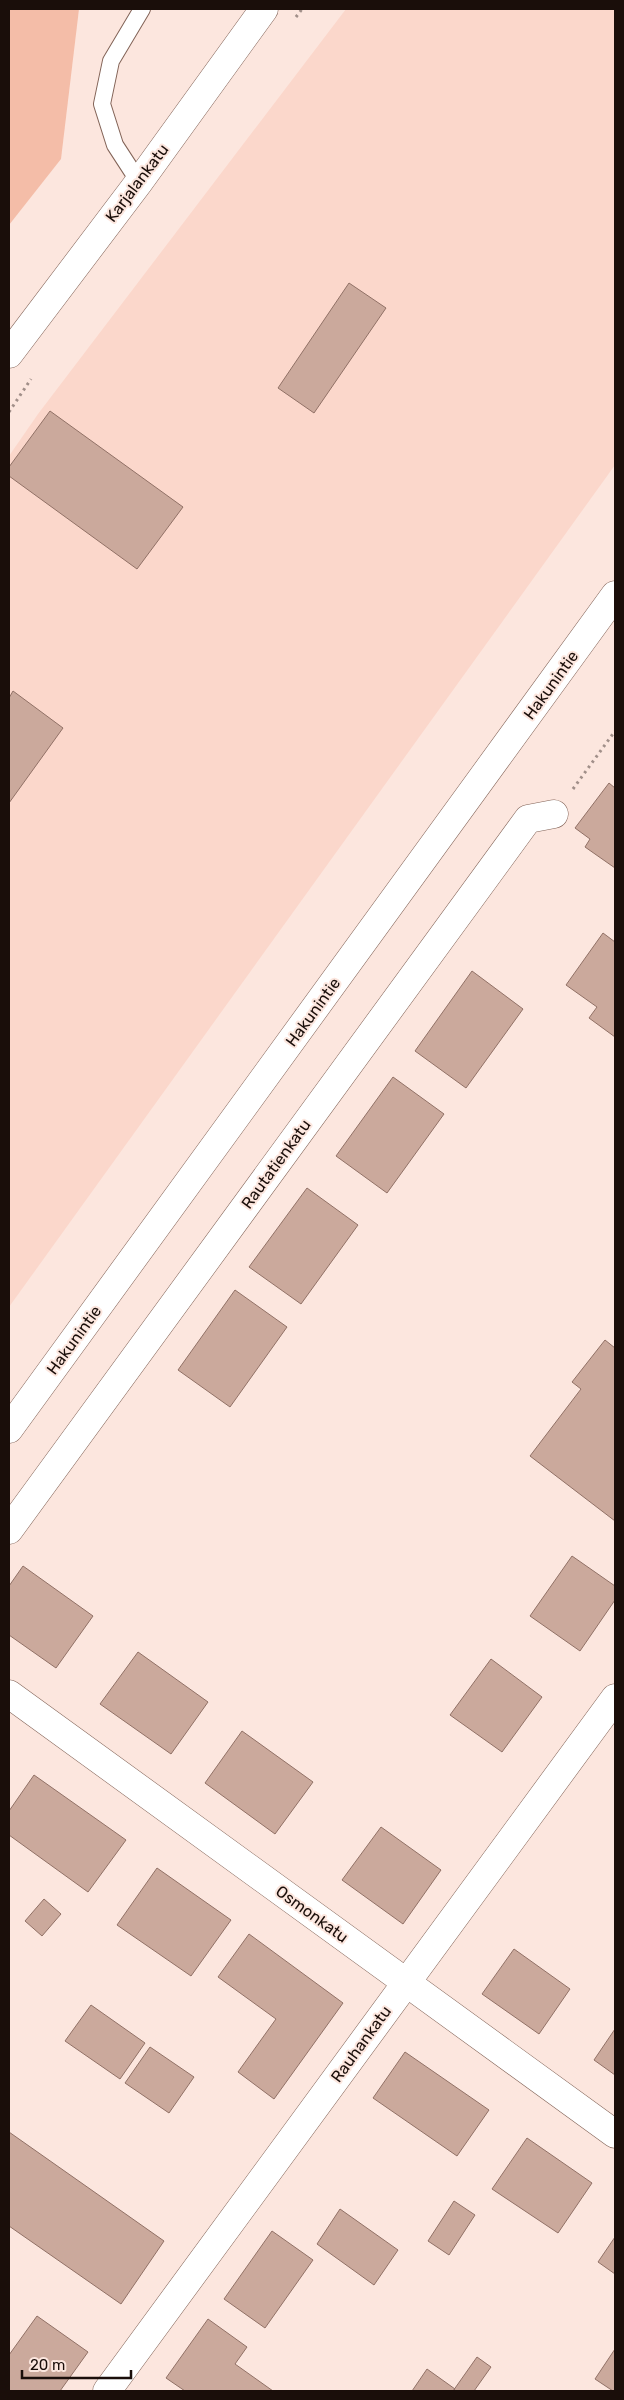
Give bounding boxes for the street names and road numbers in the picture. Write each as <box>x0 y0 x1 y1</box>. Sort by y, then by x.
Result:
street label: Karjalankatu <box>102 140 172 226</box>
street label: Hakunintie <box>520 647 582 723</box>
street label: Hakunintie <box>282 974 344 1050</box>
street label: Rautatienkatu <box>237 1116 315 1212</box>
street label: Hakunintie <box>43 1302 105 1378</box>
street label: Osmonkatu <box>272 1881 352 1947</box>
street label: Rauhankatu <box>327 2002 395 2086</box>

